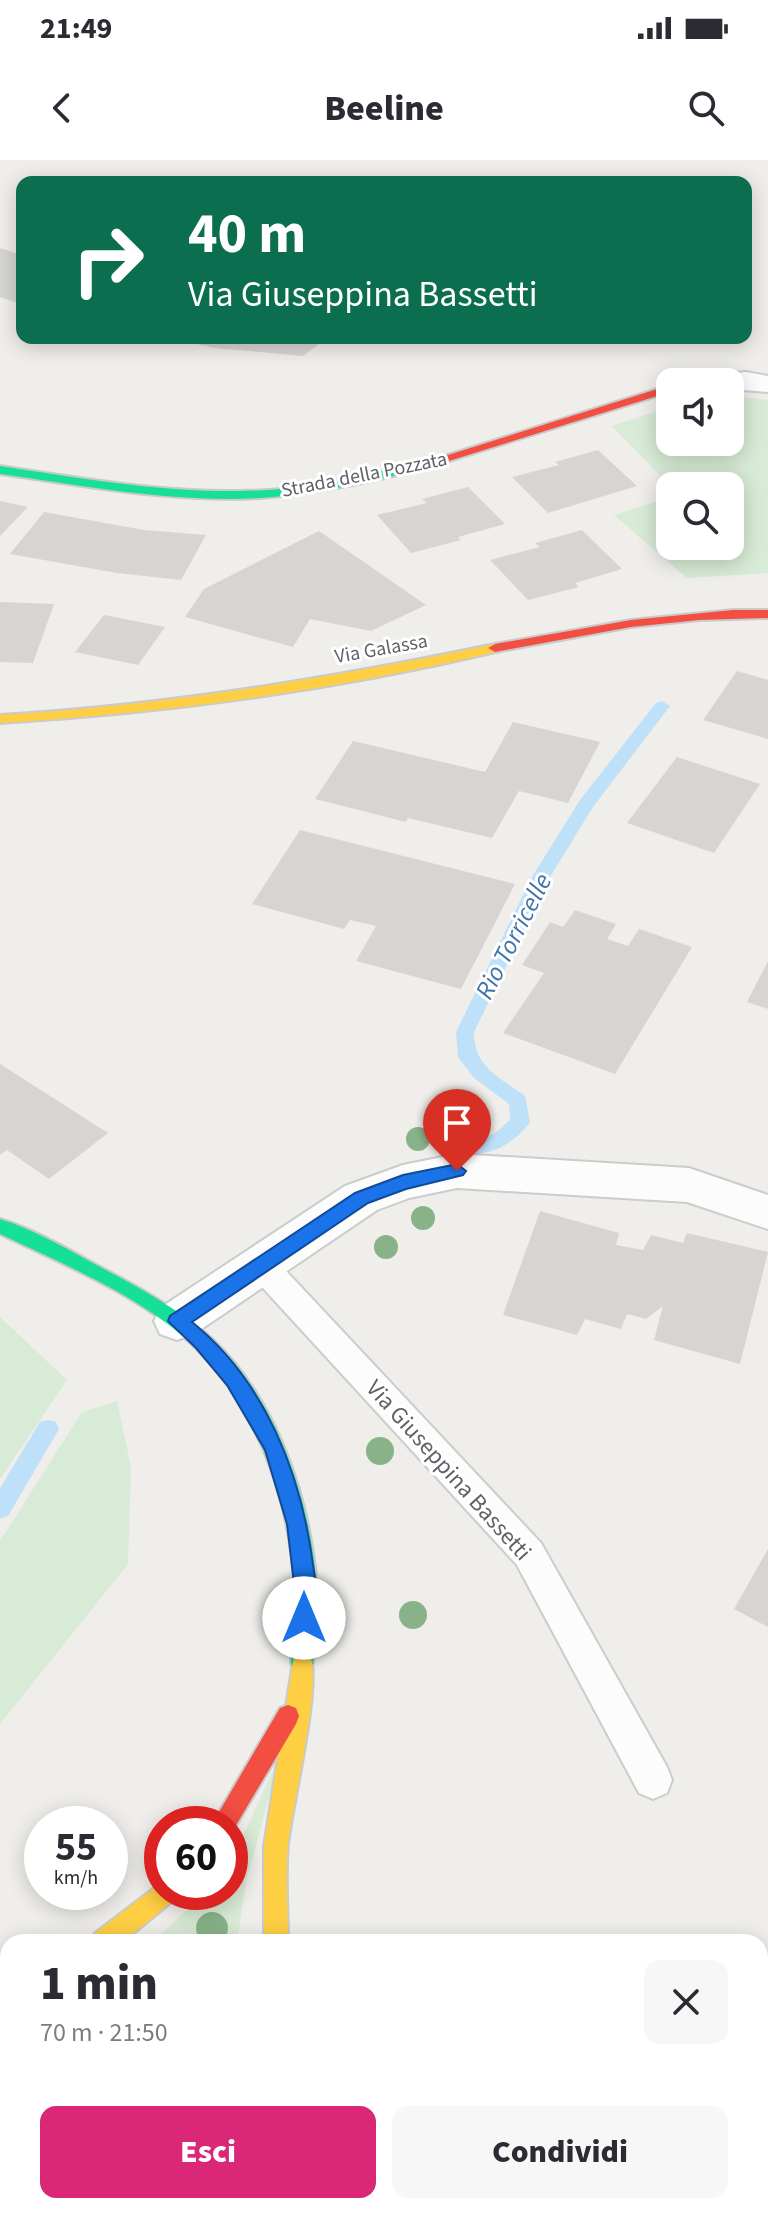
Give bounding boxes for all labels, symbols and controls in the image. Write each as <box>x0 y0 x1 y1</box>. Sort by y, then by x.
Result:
text: 21:49 <box>40 7 112 50</box>
text: Beeline <box>324 83 444 134</box>
icon: back <box>40 86 84 130</box>
icon: search <box>684 86 728 130</box>
text: 40 m <box>188 195 306 274</box>
icon: right <box>56 208 160 312</box>
text: Via Giuseppina Bassetti <box>188 269 538 320</box>
map controls <box>656 368 744 560</box>
button: sound <box>656 368 744 456</box>
street label: Strada della Pozzata <box>279 445 449 505</box>
button: search <box>656 472 744 560</box>
street label: Via Galassa <box>333 627 430 671</box>
water label: Rio Torricelle <box>466 867 561 1006</box>
pin <box>423 1089 491 1171</box>
icon: arrive <box>435 1101 479 1145</box>
street label: Via Giuseppina Bassetti <box>358 1372 540 1569</box>
position arrow <box>262 1576 346 1660</box>
speed limit sign: 60 <box>144 1806 248 1910</box>
text: 55 <box>55 1819 97 1876</box>
text: km/h <box>54 1864 98 1892</box>
text: 1 min <box>40 1950 158 2018</box>
button: close <box>644 1960 728 2044</box>
text: 70 m · 21:50 <box>40 2014 168 2051</box>
button: Esci <box>40 2106 376 2198</box>
button: Condividi <box>392 2106 728 2198</box>

